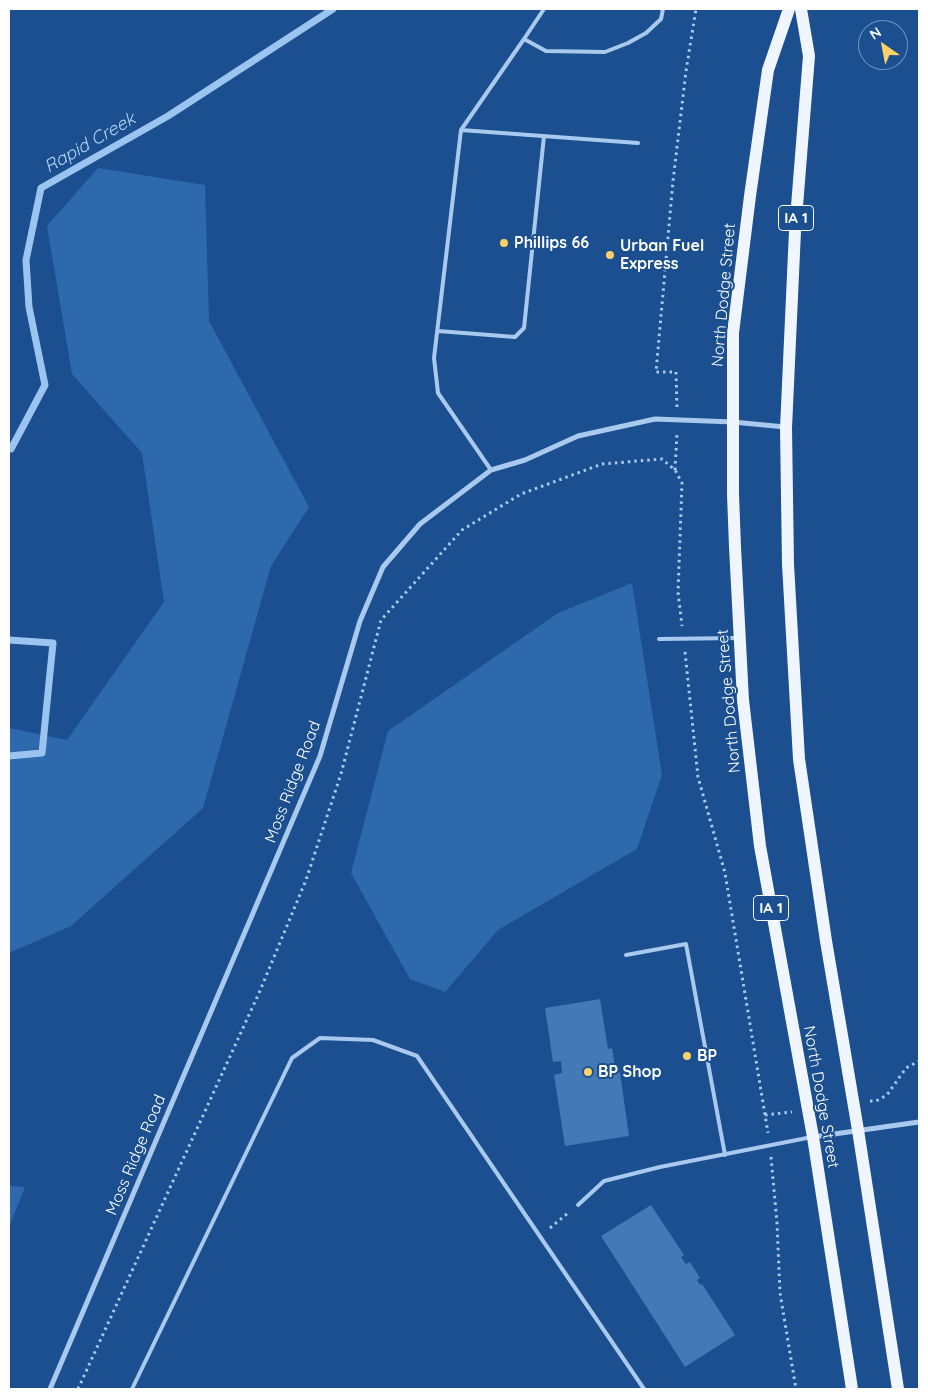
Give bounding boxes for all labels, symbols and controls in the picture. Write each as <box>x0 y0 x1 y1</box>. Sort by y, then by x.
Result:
north arrow <box>858 20 908 70</box>
text: N <box>866 23 885 44</box>
water label: Rapid Creek <box>40 108 140 178</box>
road number: IA 1 <box>778 206 814 230</box>
street label: North Dodge Street <box>708 222 740 368</box>
place label: Phillips 66 <box>514 233 589 253</box>
place label: Urban Fuel Express <box>620 236 704 274</box>
marker: Phillips 66 <box>498 237 510 249</box>
marker: Urban Fuel Express <box>604 249 616 261</box>
street label: North Dodge Street <box>713 628 745 774</box>
street label: Moss Ridge Road <box>261 718 325 846</box>
road number: IA 1 <box>754 896 788 920</box>
street label: North Dodge Street <box>799 1024 843 1170</box>
place label: BP <box>697 1046 717 1066</box>
marker: BP <box>681 1050 693 1062</box>
place label: BP Shop <box>598 1062 662 1082</box>
marker: BP Shop <box>582 1066 594 1078</box>
street label: Moss Ridge Road <box>102 1092 170 1218</box>

